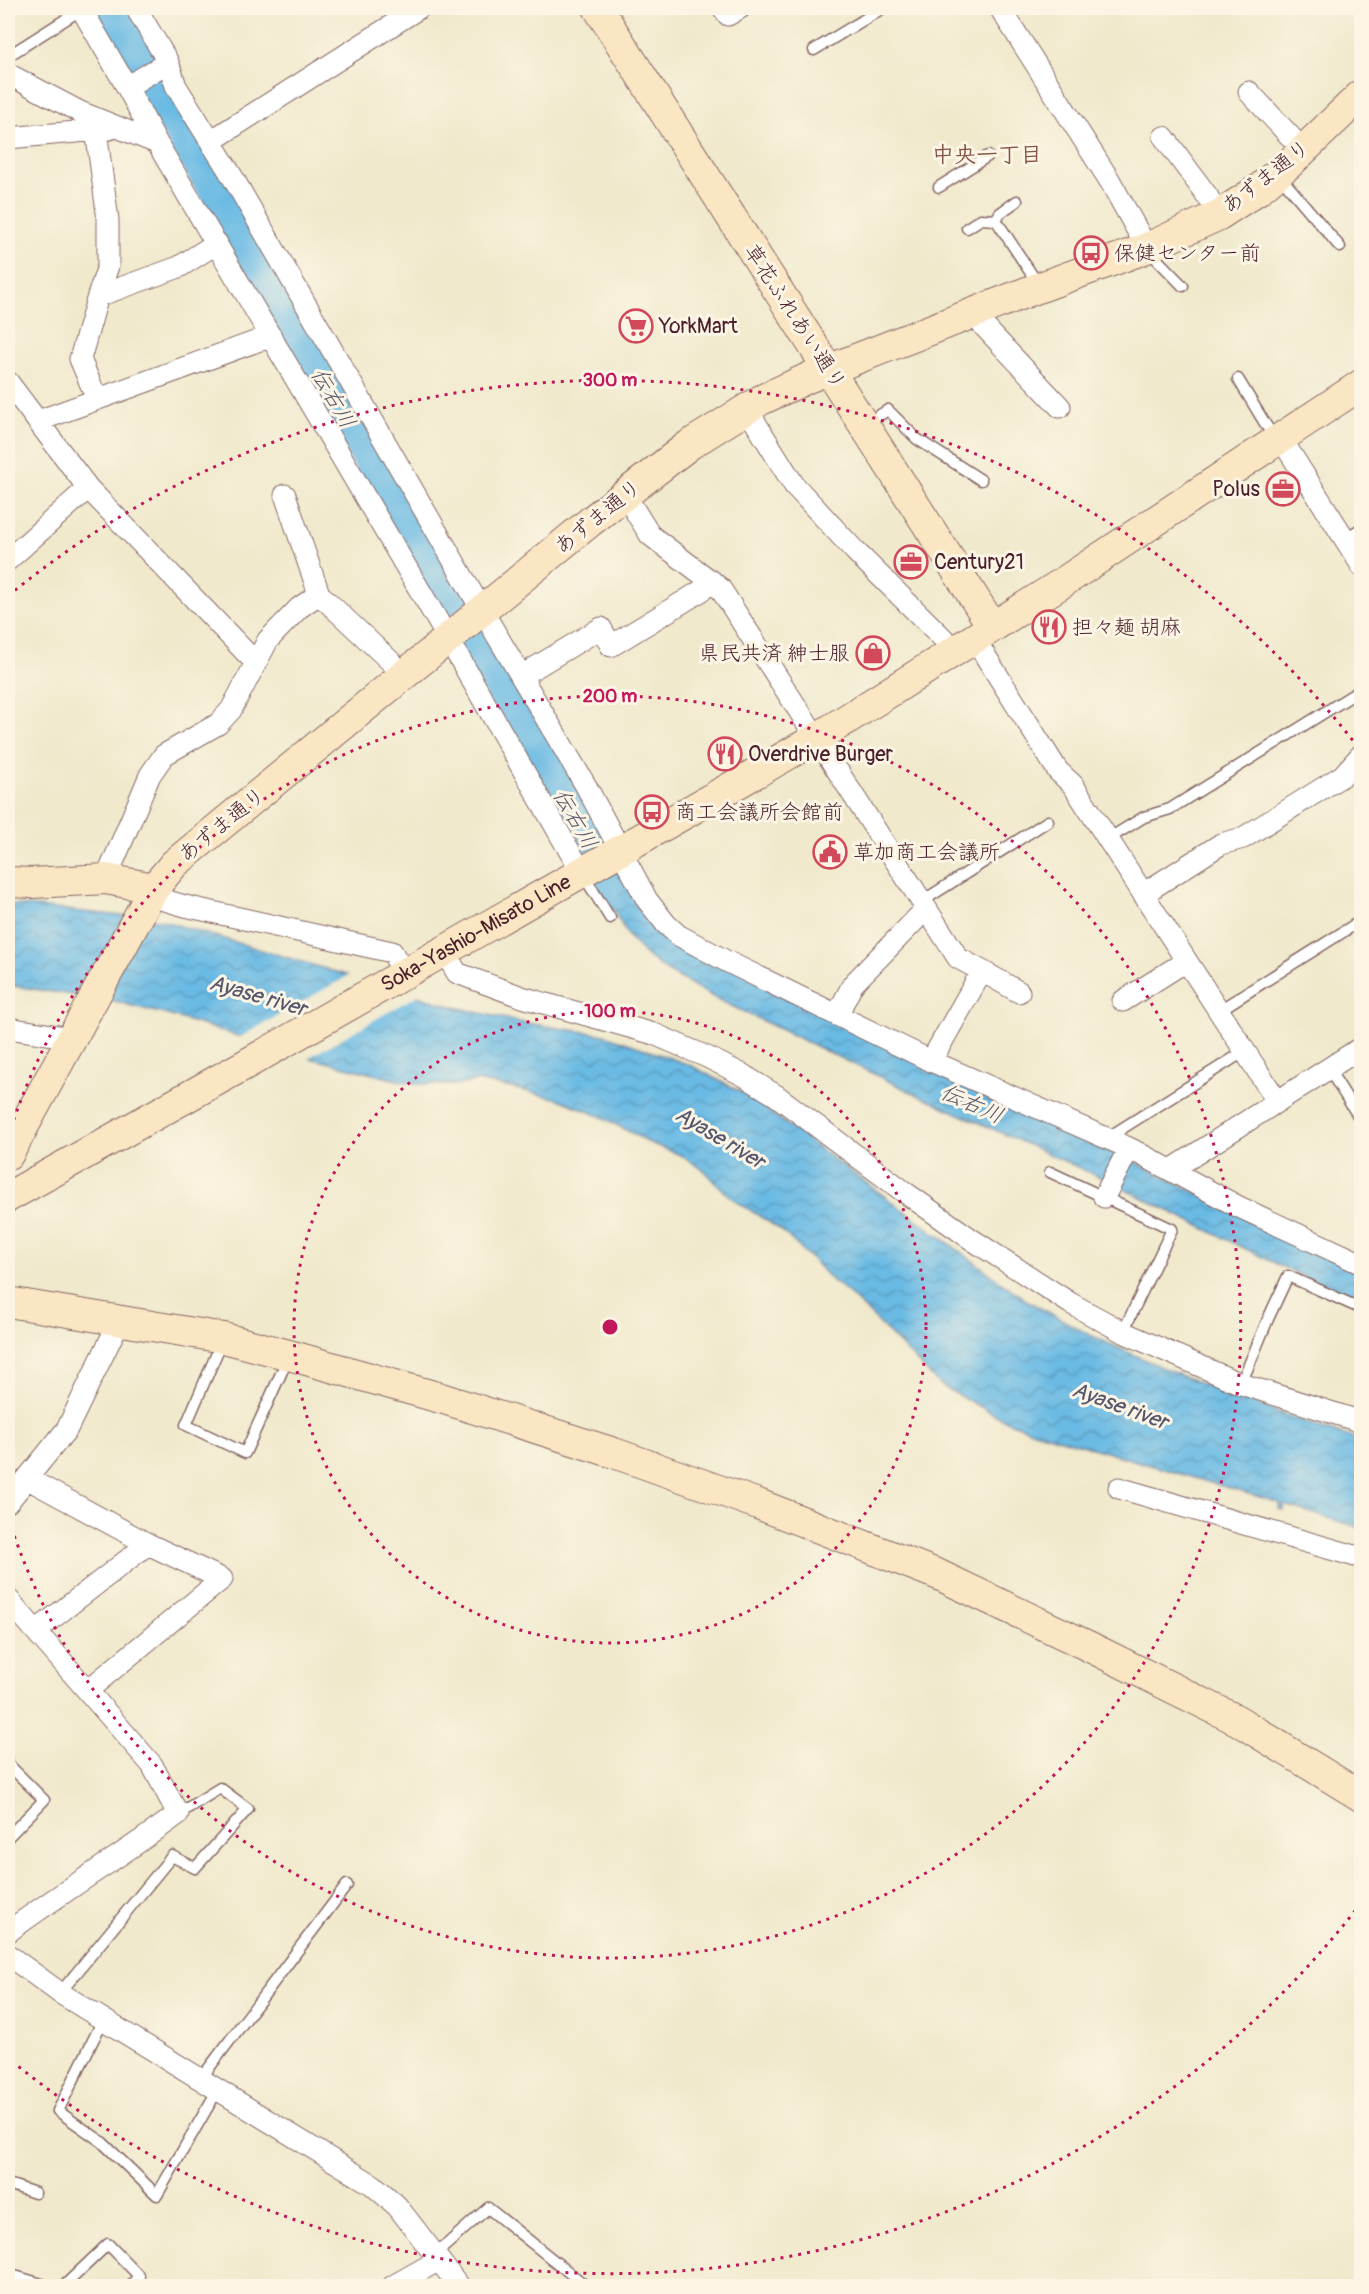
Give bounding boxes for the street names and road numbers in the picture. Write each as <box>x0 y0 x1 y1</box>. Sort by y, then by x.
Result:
street label: あずま通り <box>1216 134 1316 220</box>
street label: 草花ふれあい通り <box>738 239 852 395</box>
street label: あずま通り <box>549 474 647 560</box>
street label: あずま通り <box>173 782 271 868</box>
street label: Soka-Yashio-Misato Line <box>376 868 576 998</box>

